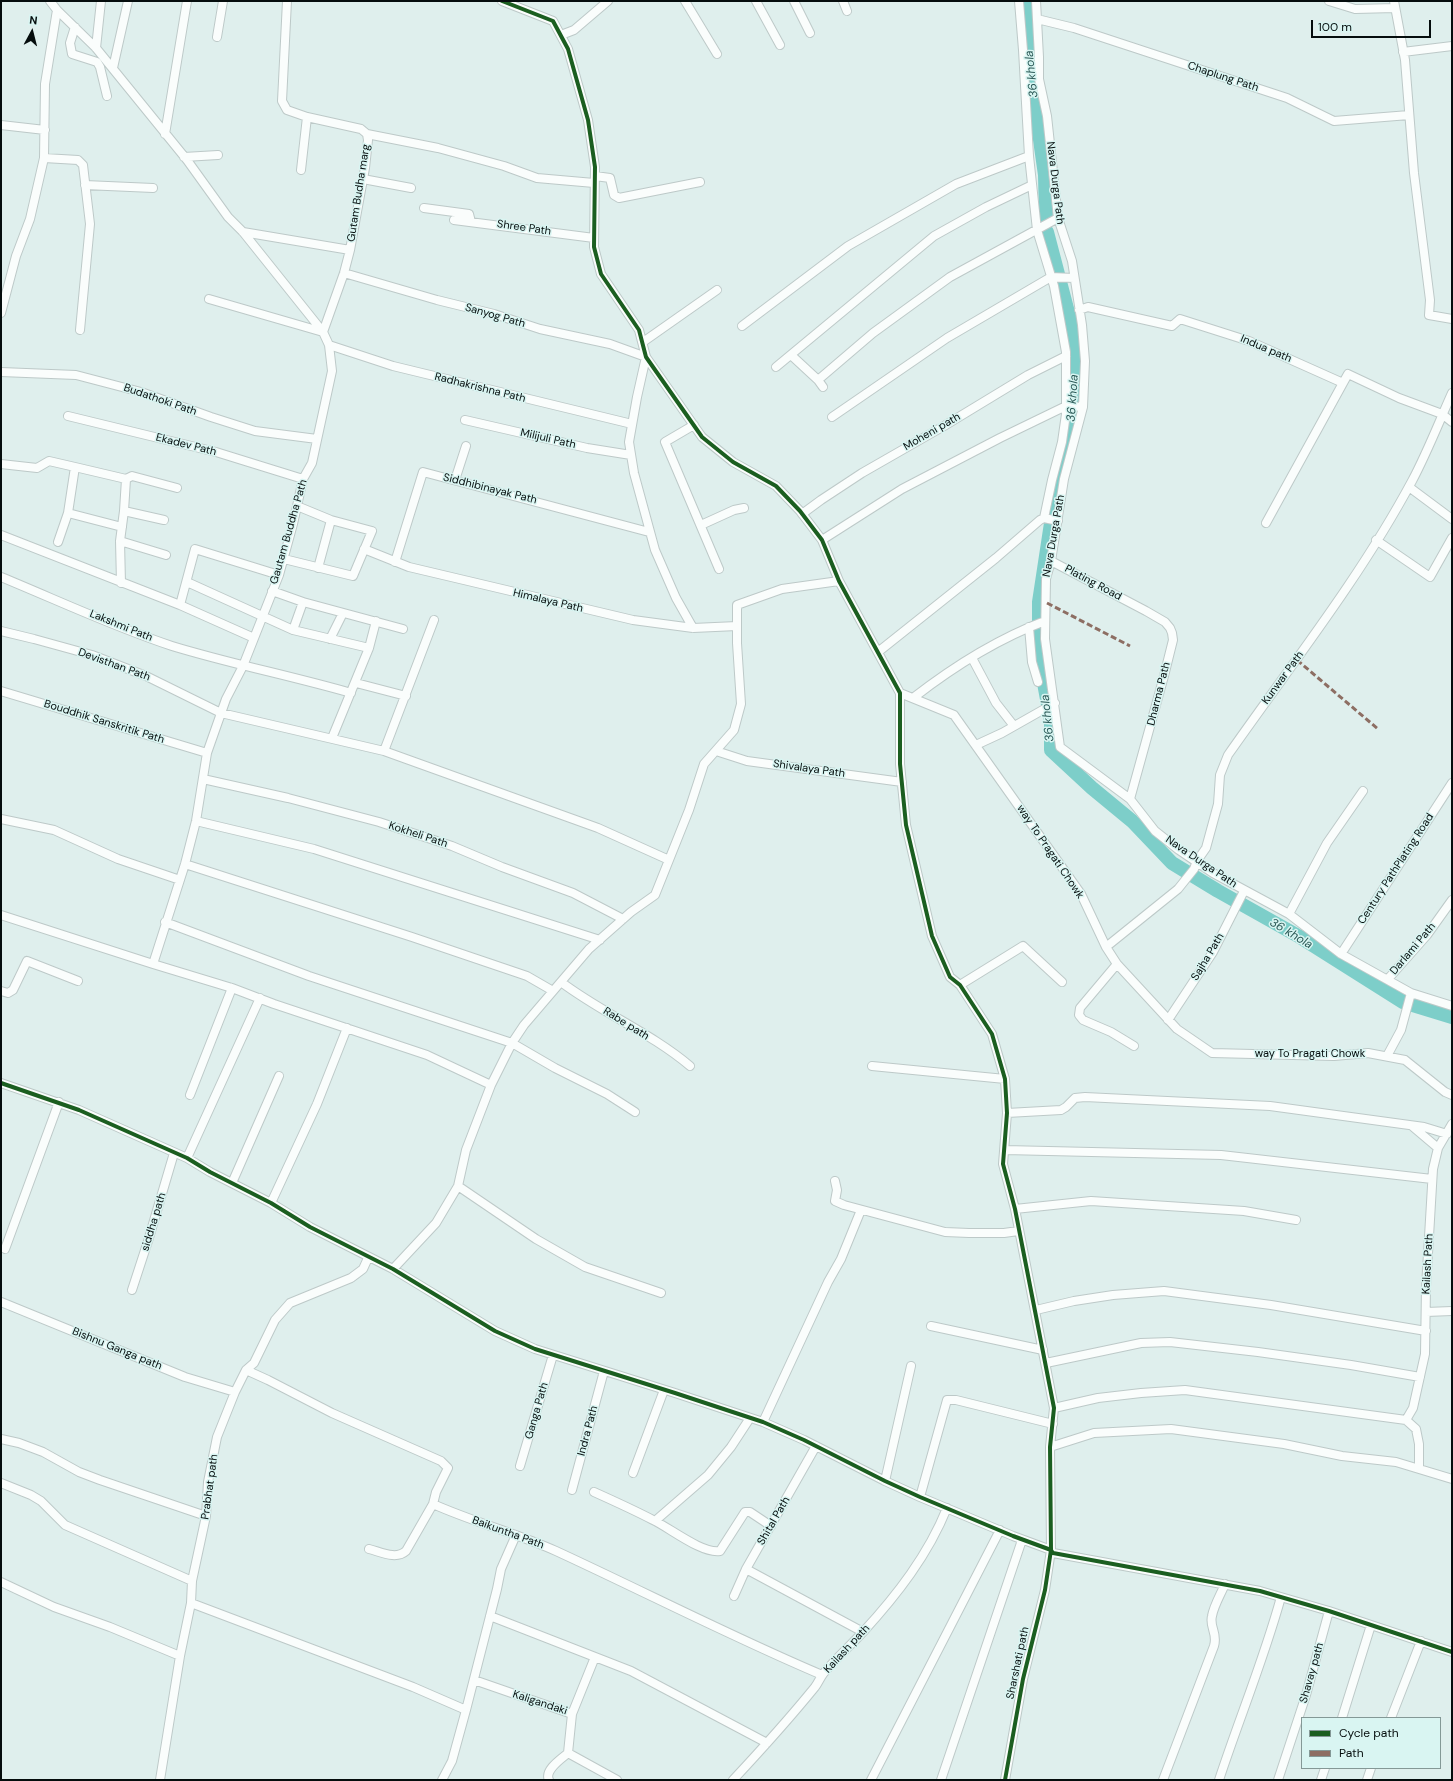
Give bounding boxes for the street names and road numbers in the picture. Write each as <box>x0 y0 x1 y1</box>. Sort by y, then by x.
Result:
street label: Chaplung Path <box>1186 59 1260 95</box>
street label: Nava Durga Path <box>1043 141 1067 225</box>
street label: Gutam Budha marg <box>345 143 373 243</box>
street label: Shree Path <box>496 218 552 238</box>
street label: Sanyog Path <box>463 301 527 331</box>
street label: Indua path <box>1238 332 1294 366</box>
street label: Radhakrishna Path <box>433 370 527 406</box>
street label: Budathoki Path <box>122 381 198 419</box>
street label: Moheni path <box>901 410 963 454</box>
street label: Milijuli Path <box>519 426 577 452</box>
street label: Ekadev Path <box>154 431 218 459</box>
street label: Siddhibinayak Path <box>442 471 538 507</box>
street label: Gautam Buddha Path <box>268 478 310 586</box>
street label: Nava Durga Path <box>1040 494 1068 578</box>
street label: Plating Road <box>1062 562 1124 604</box>
street label: Himalaya Path <box>512 587 584 615</box>
street label: Lakshmi Path <box>88 607 154 645</box>
street label: Devisthan Path <box>76 646 152 684</box>
street label: Kunwar Path <box>1259 649 1307 707</box>
street label: Dharma Path <box>1145 661 1173 727</box>
street label: Bouddhik Sanskritik Path <box>42 697 166 747</box>
street label: Shivalaya Path <box>772 757 846 781</box>
street label: way To Pragati Chowk <box>1014 803 1086 901</box>
street label: Century PathPlating Road <box>1355 811 1437 927</box>
street label: Kokheli Path <box>387 819 449 851</box>
street label: Nava Durga Path <box>1163 833 1239 891</box>
street label: Darlami Path <box>1387 920 1439 978</box>
street label: Sajha Path <box>1189 931 1227 983</box>
street label: Rabe path <box>601 1005 651 1043</box>
street label: way To Pragati Chowk <box>1255 1047 1365 1061</box>
street label: siddha path <box>139 1191 169 1253</box>
street label: Kailash Path <box>1420 1233 1436 1295</box>
street label: Bishnu Ganga path <box>70 1325 164 1373</box>
street label: Ganga Path <box>523 1381 551 1441</box>
street label: Indra Path <box>575 1404 601 1458</box>
street label: Prabhat path <box>199 1453 221 1521</box>
street label: Shital Path <box>755 1494 793 1548</box>
street label: Baikuntha Path <box>470 1514 546 1552</box>
street label: Kailash path <box>821 1622 873 1676</box>
street label: Sharshati path <box>1004 1626 1032 1700</box>
street label: Shavay path <box>1297 1641 1327 1705</box>
street label: Kaligandaki <box>511 1688 569 1718</box>

